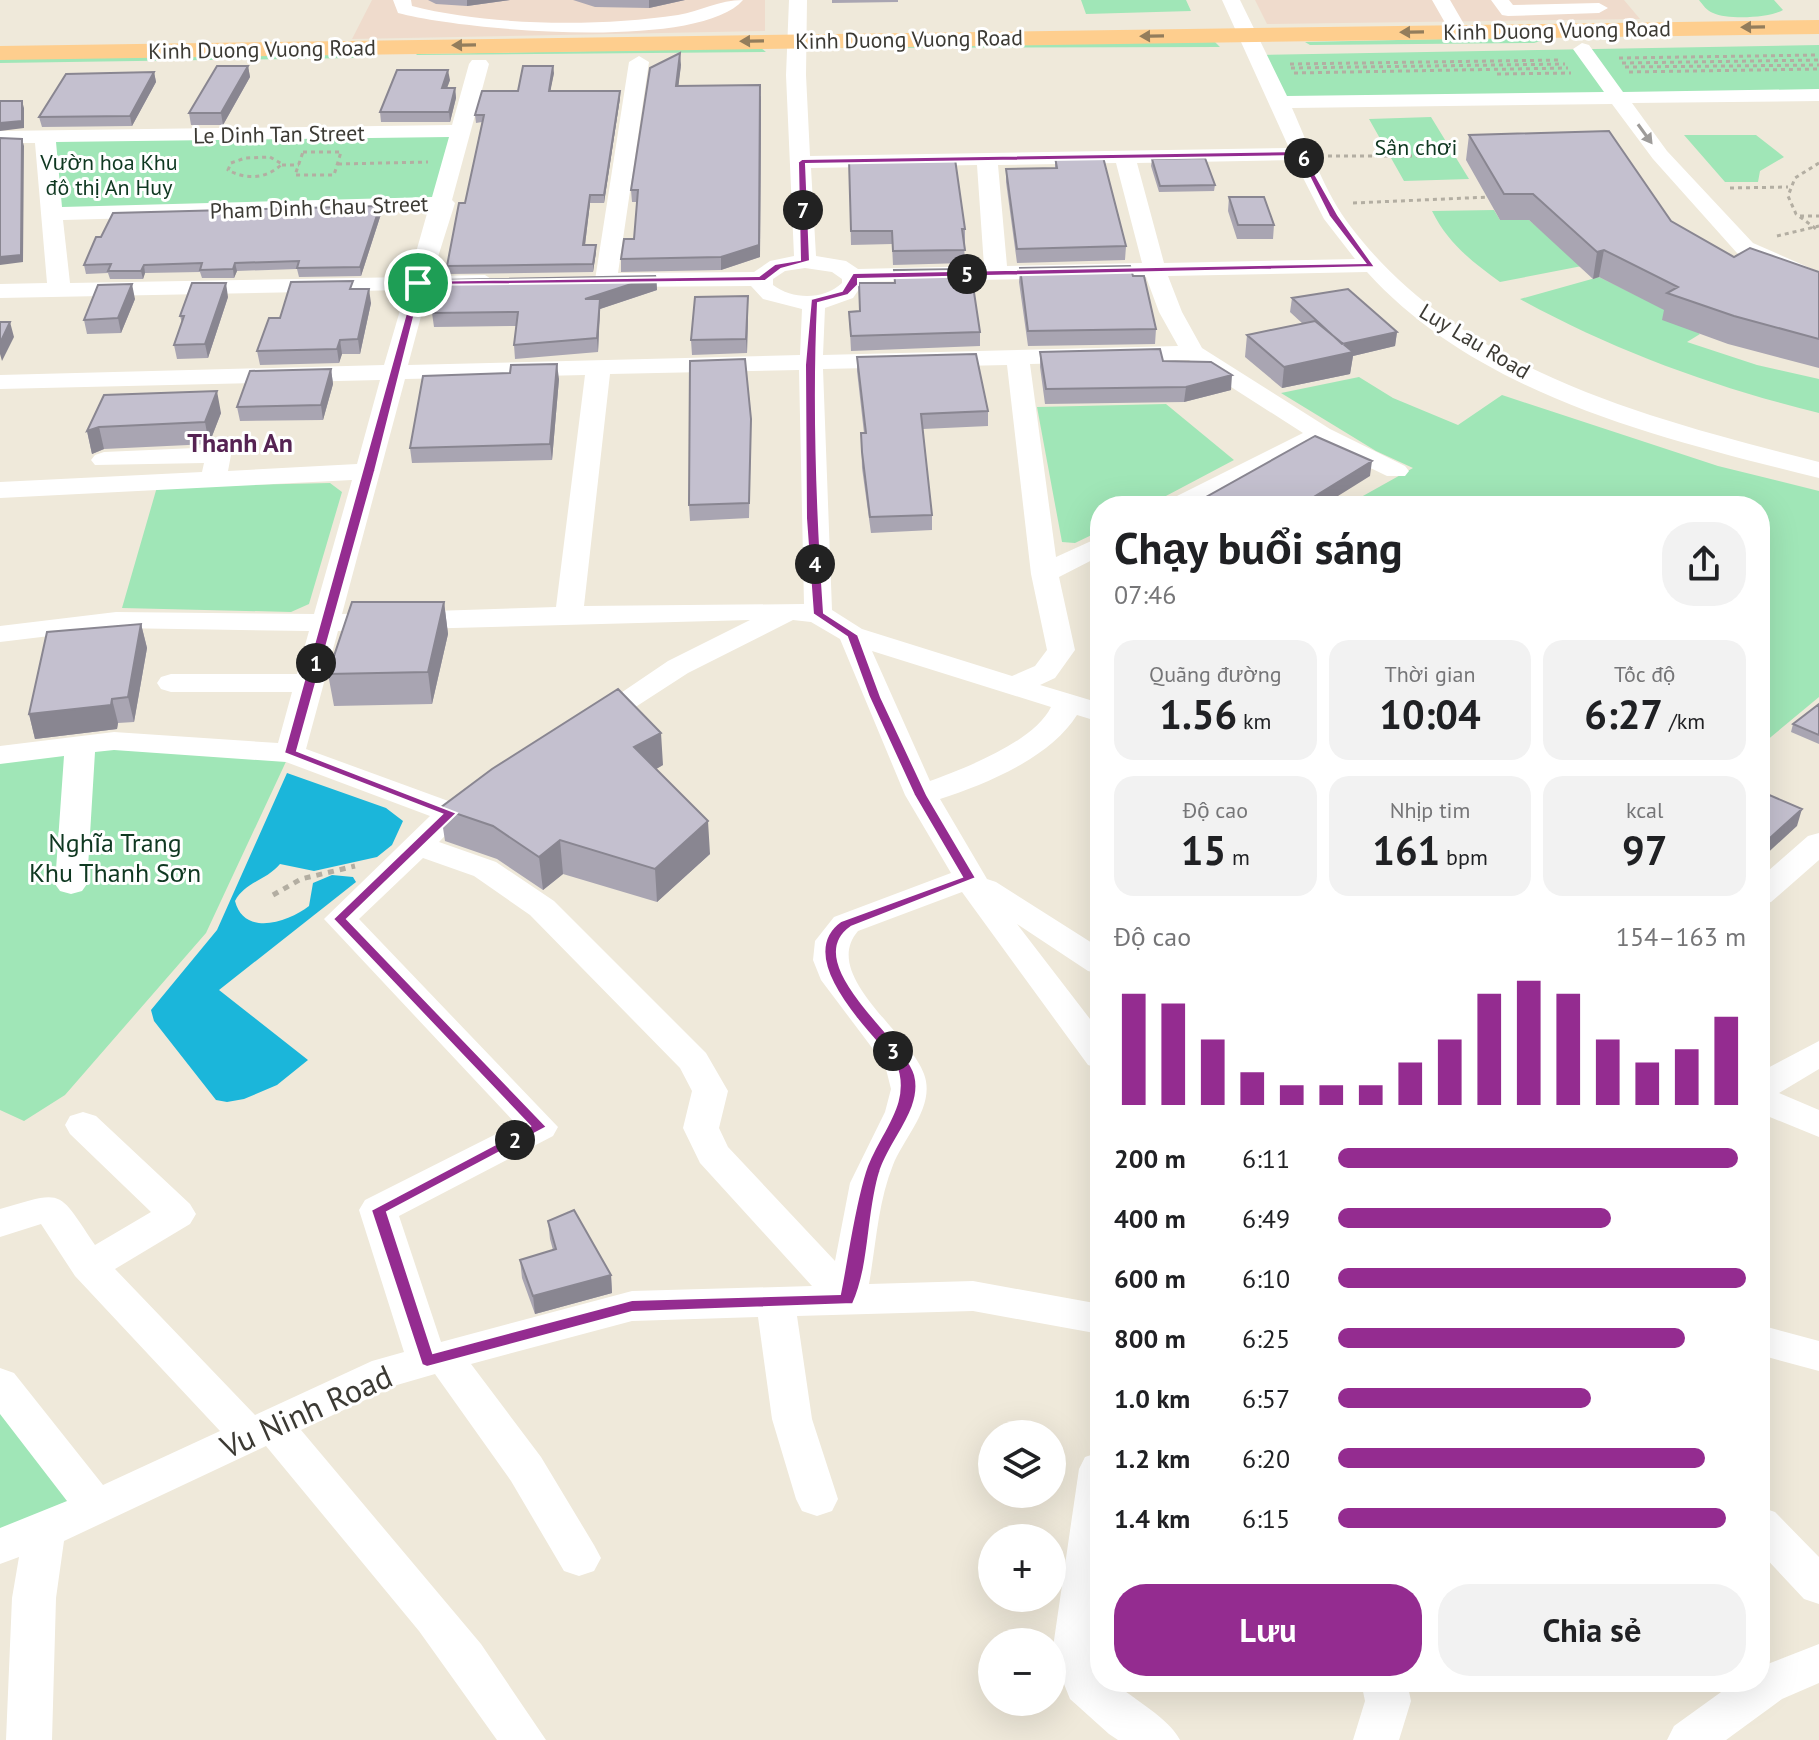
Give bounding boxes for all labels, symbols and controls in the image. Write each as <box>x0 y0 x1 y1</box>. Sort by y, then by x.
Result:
street label: Kinh Duong Vuong Road <box>1443 14 1671 46</box>
one-way arrow <box>1740 21 1765 34</box>
street label: Kinh Duong Vuong Road <box>795 23 1023 55</box>
one-way arrow <box>1399 26 1424 38</box>
one-way arrow <box>1139 30 1164 42</box>
street label: Kinh Duong Vuong Road <box>148 33 376 65</box>
one-way arrow <box>739 34 764 47</box>
one-way arrow <box>451 39 476 51</box>
street label: Le Dinh Tan Street <box>193 118 366 149</box>
one-way arrow <box>1637 124 1652 145</box>
park label: Sân chơi <box>1375 133 1457 161</box>
pin: 6 <box>1284 138 1324 178</box>
text: 6 <box>1298 144 1310 172</box>
park label: Vườn hoa Khu đô thị An Huy <box>39 148 178 201</box>
street label: Pham Dinh Chau Street <box>209 189 429 225</box>
pin: 7 <box>783 190 823 230</box>
text: 7 <box>797 196 809 224</box>
pin <box>384 249 452 317</box>
pin: 5 <box>947 254 987 294</box>
text: 5 <box>961 260 973 288</box>
icon: arrive <box>396 261 440 305</box>
street label: Luy Lau Road <box>1415 297 1535 385</box>
district label: Thanh An <box>187 426 293 459</box>
text: Chạy buổi sáng <box>1114 519 1403 576</box>
button: share <box>1662 522 1746 606</box>
pin: 4 <box>795 544 835 584</box>
text: 4 <box>809 550 821 578</box>
text: 07:46 <box>1114 578 1176 611</box>
pin: 1 <box>296 643 336 683</box>
text: 1 <box>310 649 322 677</box>
text: Quãng đường <box>1149 660 1282 688</box>
text: Thời gian <box>1384 660 1476 688</box>
text: Tốc độ <box>1614 660 1675 688</box>
text: 1.56 <box>1159 688 1237 740</box>
text: 10:04 <box>1379 688 1481 740</box>
text: 6:27 <box>1584 688 1663 740</box>
text: km <box>1237 707 1271 735</box>
text: /km <box>1663 707 1705 735</box>
text: Độ cao <box>1183 796 1248 824</box>
text: Nhịp tim <box>1390 796 1470 824</box>
text: kcal <box>1626 796 1663 824</box>
text: 15 <box>1181 824 1226 876</box>
text: 161 <box>1372 824 1440 876</box>
text: 97 <box>1622 824 1667 876</box>
park label: Nghĩa Trang Khu Thanh Sơn <box>29 826 201 889</box>
text: m <box>1226 843 1250 871</box>
text: bpm <box>1440 843 1488 871</box>
text: Độ cao <box>1114 920 1191 953</box>
text: 154–163 m <box>1616 920 1746 953</box>
pin: 3 <box>873 1031 913 1071</box>
text: 3 <box>887 1037 899 1065</box>
pin: 2 <box>495 1120 535 1160</box>
text: 2 <box>509 1126 521 1154</box>
text: 200 m <box>1114 1142 1186 1175</box>
text: 6:11 <box>1242 1142 1290 1175</box>
text: 400 m <box>1114 1202 1186 1235</box>
text: 6:49 <box>1242 1202 1290 1235</box>
text: 600 m <box>1114 1262 1186 1295</box>
text: 6:10 <box>1242 1262 1290 1295</box>
text: 800 m <box>1114 1322 1186 1355</box>
text: 6:25 <box>1242 1322 1290 1355</box>
street label: Vu Ninh Road <box>213 1354 398 1468</box>
text: 1.0 km <box>1114 1382 1190 1415</box>
text: 6:57 <box>1242 1382 1290 1415</box>
map controls <box>978 1420 1066 1716</box>
button: layers <box>978 1420 1066 1508</box>
text: 1.2 km <box>1114 1442 1190 1475</box>
text: 6:20 <box>1242 1442 1290 1475</box>
text: 1.4 km <box>1114 1502 1190 1535</box>
text: 6:15 <box>1242 1502 1290 1535</box>
button: + <box>978 1524 1066 1612</box>
button: Lưu <box>1114 1584 1422 1676</box>
button: Chia sẻ <box>1438 1584 1746 1676</box>
button: − <box>978 1628 1066 1716</box>

